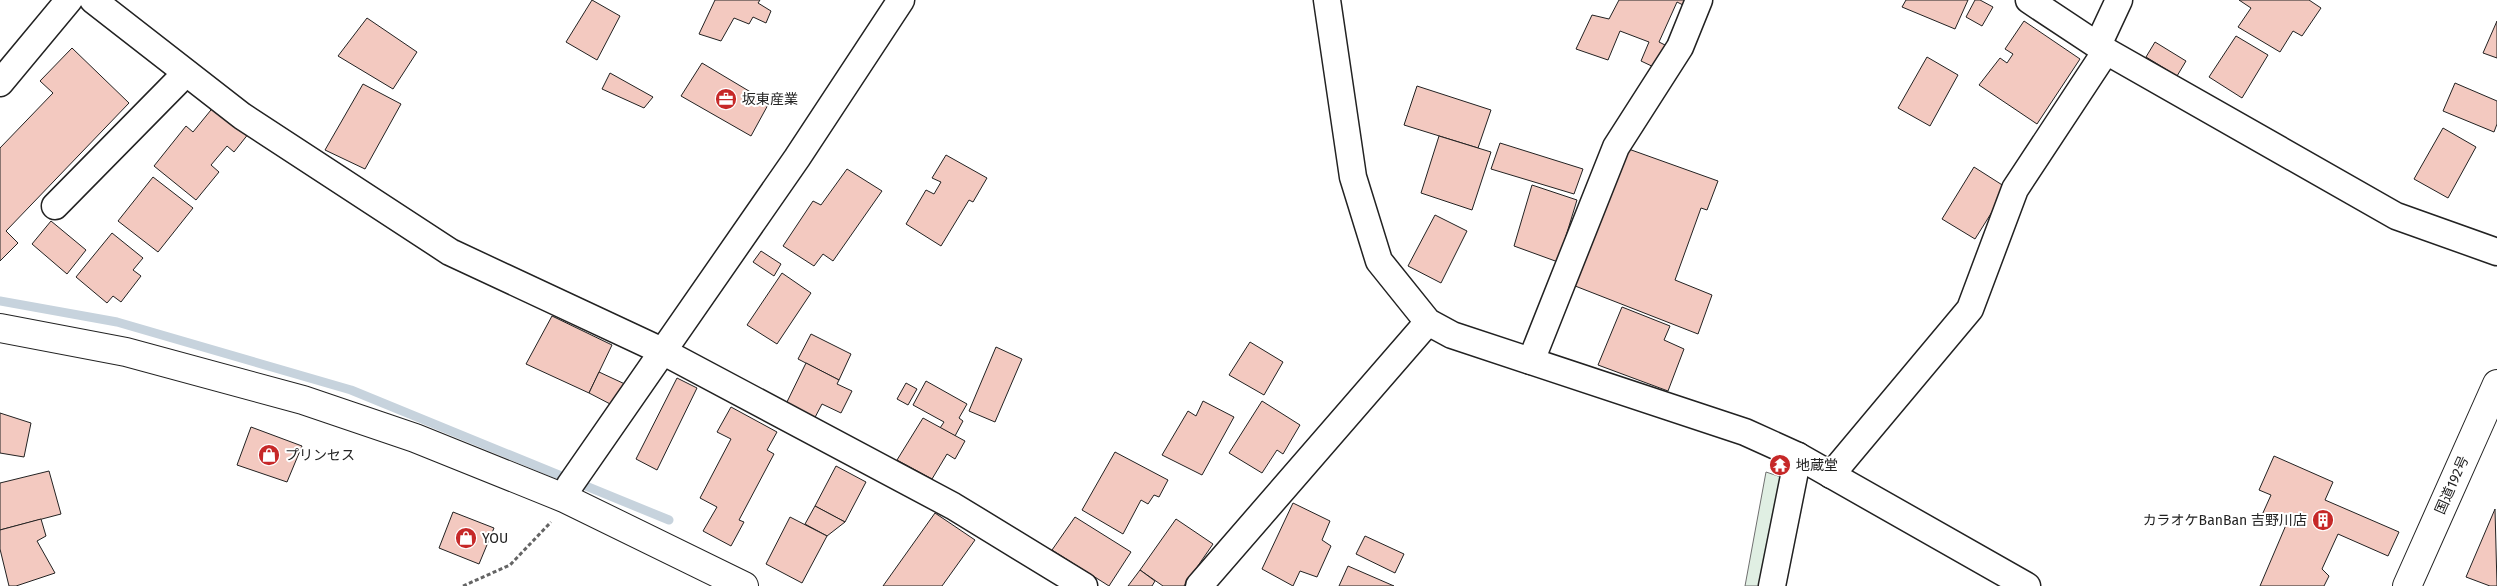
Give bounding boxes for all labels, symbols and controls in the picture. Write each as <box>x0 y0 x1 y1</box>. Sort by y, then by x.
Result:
office icon: 坂東産業 <box>714 87 738 111</box>
place label: 坂東産業 <box>742 91 798 108</box>
shop icon: プリンセス <box>257 443 281 467</box>
place label: プリンセス <box>285 447 355 464</box>
temple icon: 地蔵堂 <box>1768 453 1792 477</box>
street label: 国道192号 <box>2432 453 2472 517</box>
place label: 地蔵堂 <box>1796 457 1838 474</box>
building icon: カラオケBanBan 吉野川店 <box>2311 508 2335 532</box>
place label: カラオケBanBan 吉野川店 <box>2143 512 2307 529</box>
shop icon: YOU <box>454 526 478 550</box>
place label: YOU <box>482 530 508 547</box>

